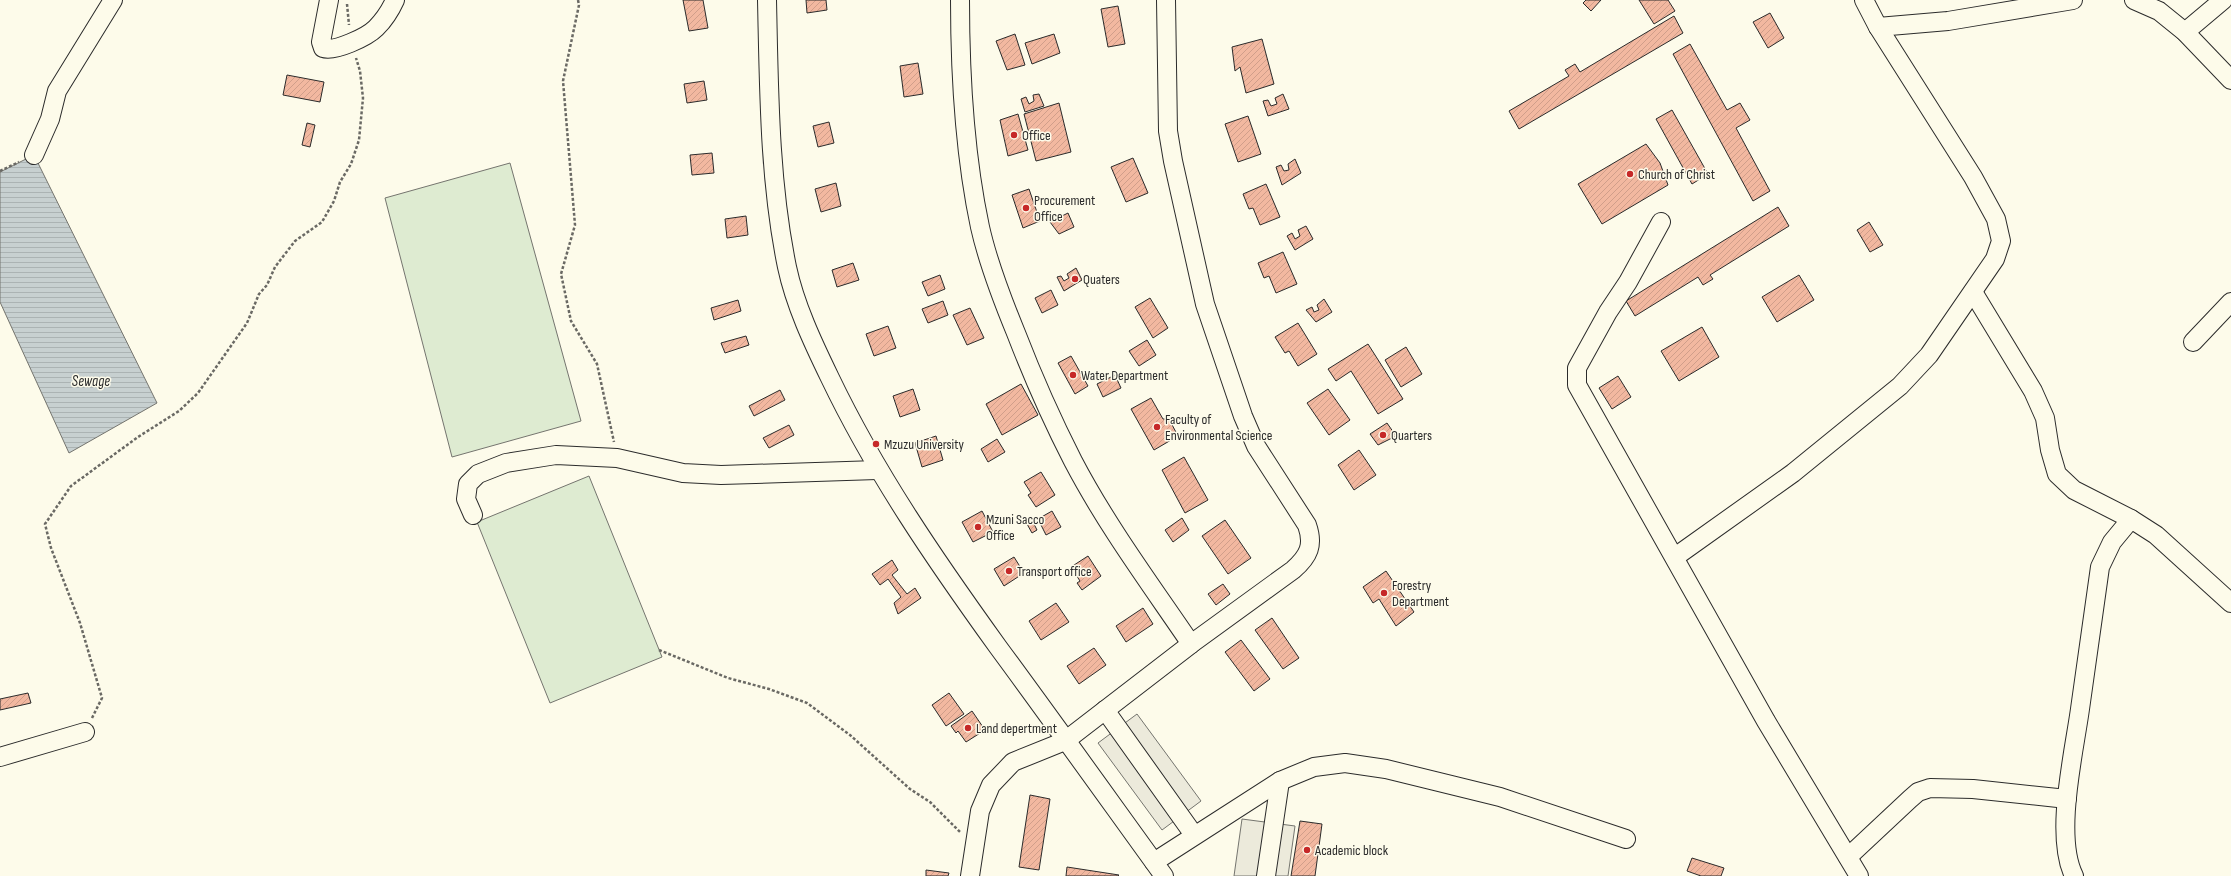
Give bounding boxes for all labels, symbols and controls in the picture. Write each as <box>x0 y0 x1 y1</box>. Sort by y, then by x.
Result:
place label: Office <box>1022 127 1051 144</box>
marker: Office <box>1009 130 1019 140</box>
place label: Church of Christ <box>1638 166 1715 183</box>
marker: Church of Christ <box>1625 169 1635 179</box>
place label: Procurement Office <box>1034 192 1095 225</box>
marker: Procurement Office <box>1021 203 1031 213</box>
place label: Quaters <box>1083 271 1120 288</box>
marker: Quaters <box>1070 274 1080 284</box>
place label: Water Department <box>1081 367 1168 384</box>
marker: Water Department <box>1068 370 1078 380</box>
water label: Sewage <box>72 372 110 391</box>
place label: Faculty of Environmental Science <box>1165 411 1272 444</box>
marker: Faculty of Environmental Science <box>1152 422 1162 432</box>
place label: Quarters <box>1391 427 1432 444</box>
marker: Quarters <box>1378 430 1388 440</box>
place label: Mzuzu University <box>884 436 964 453</box>
marker: Mzuzu University <box>871 439 881 449</box>
place label: Mzuni Sacco Office <box>986 511 1044 544</box>
marker: Mzuni Sacco Office <box>973 522 983 532</box>
place label: Transport office <box>1017 563 1092 580</box>
marker: Transport office <box>1004 566 1014 576</box>
place label: Forestry Department <box>1392 577 1449 610</box>
marker: Forestry Department <box>1379 588 1389 598</box>
place label: Land depertment <box>976 720 1057 737</box>
marker: Land depertment <box>963 723 973 733</box>
place label: Academic block <box>1314 842 1389 859</box>
marker: Academic block <box>1302 845 1312 855</box>

